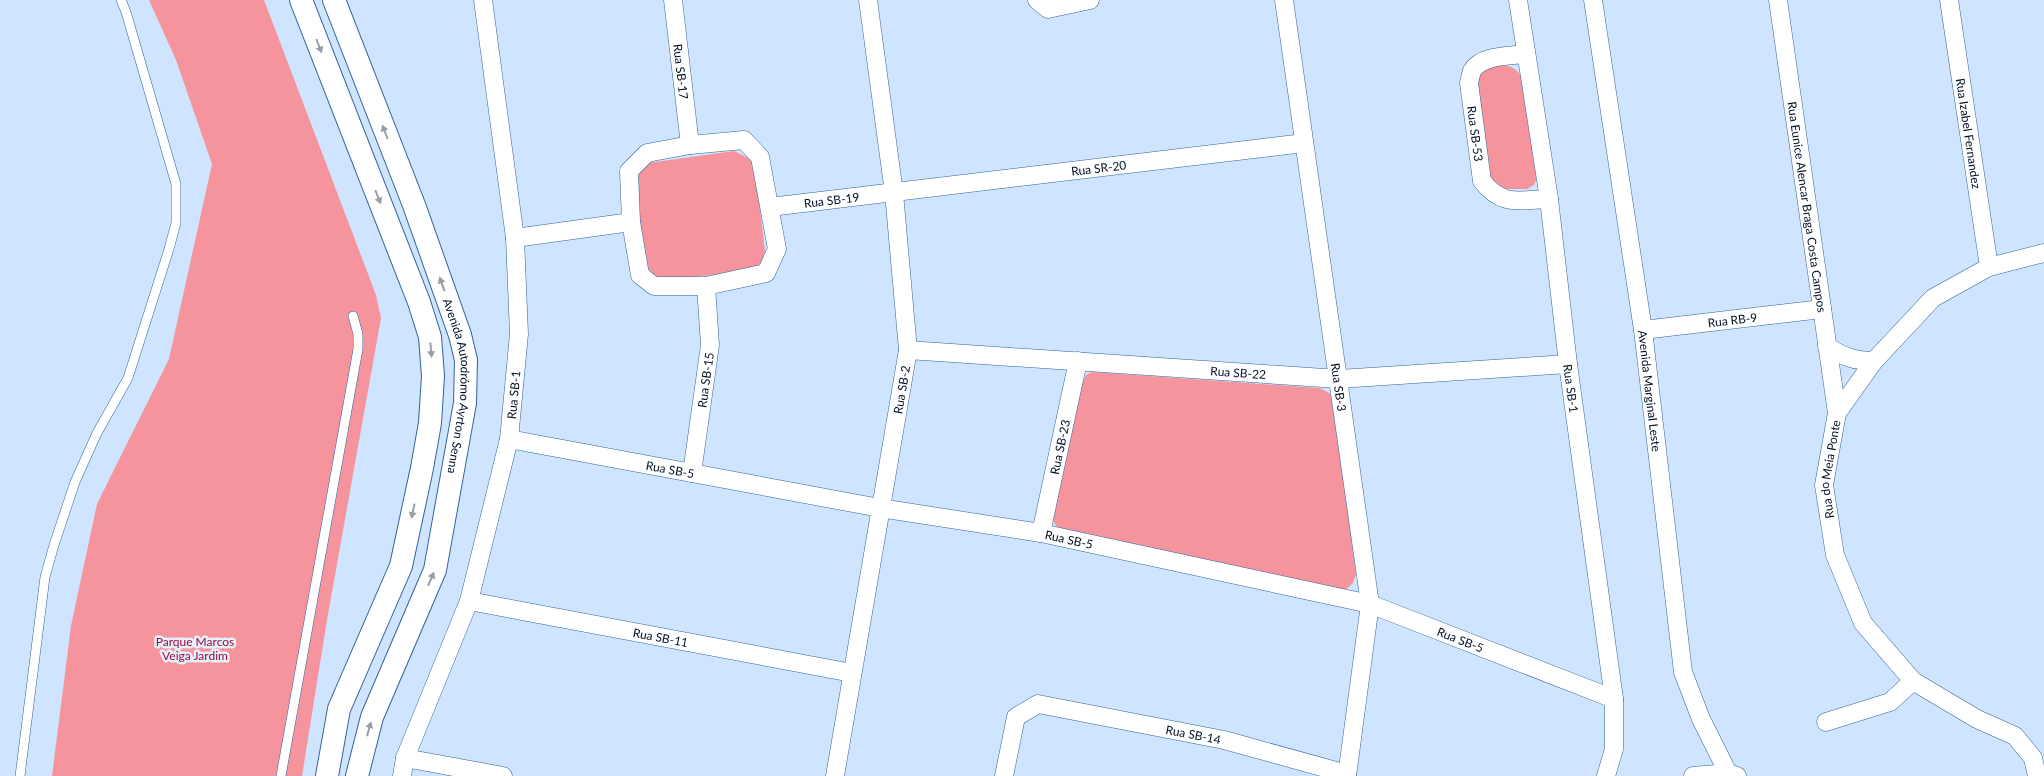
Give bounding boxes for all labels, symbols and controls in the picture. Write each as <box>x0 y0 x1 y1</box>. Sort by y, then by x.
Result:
one-way arrow <box>316 38 323 53</box>
street label: Rua SB-17 <box>671 43 692 100</box>
street label: Rua Izabel Fernandez <box>1953 77 1985 190</box>
street label: Rua Eunice Alencar Braga Costa Campos <box>1785 101 1830 313</box>
street label: Rua SB-53 <box>1465 105 1487 162</box>
one-way arrow <box>381 124 388 139</box>
street label: Rua SR-20 <box>1070 157 1127 178</box>
street label: Rua SB-19 <box>803 189 860 210</box>
one-way arrow <box>374 190 382 205</box>
one-way arrow <box>438 276 445 291</box>
street label: Avenida Autodrómo Ayrton Senna <box>440 296 474 475</box>
street label: Rua RB-9 <box>1707 309 1758 330</box>
street label: Avenida Marginal Leste <box>1636 329 1665 452</box>
one-way arrow <box>427 342 435 358</box>
street label: Rua SB-15 <box>694 351 716 409</box>
street label: Rua SB-3 <box>1328 362 1350 412</box>
street label: Rua SB-22 <box>1210 363 1267 382</box>
street label: Rua SB-1 <box>1561 363 1582 413</box>
street label: Rua SB-2 <box>890 364 913 415</box>
street label: Rua SB-1 <box>503 370 523 420</box>
street label: Rua SB-23 <box>1046 418 1073 476</box>
street label: Rua do Meia Ponte <box>1816 419 1843 520</box>
street label: Rua SB-5 <box>645 457 696 481</box>
one-way arrow <box>409 503 417 518</box>
street label: Rua SB-5 <box>1044 527 1095 552</box>
one-way arrow <box>428 572 436 586</box>
street label: Rua SB-5 <box>1435 623 1486 655</box>
street label: Rua SB-11 <box>632 625 689 650</box>
park label: Parque Marcos Veiga Jardim <box>156 634 234 663</box>
one-way arrow <box>365 721 373 736</box>
street label: Rua SB-14 <box>1165 721 1222 747</box>

